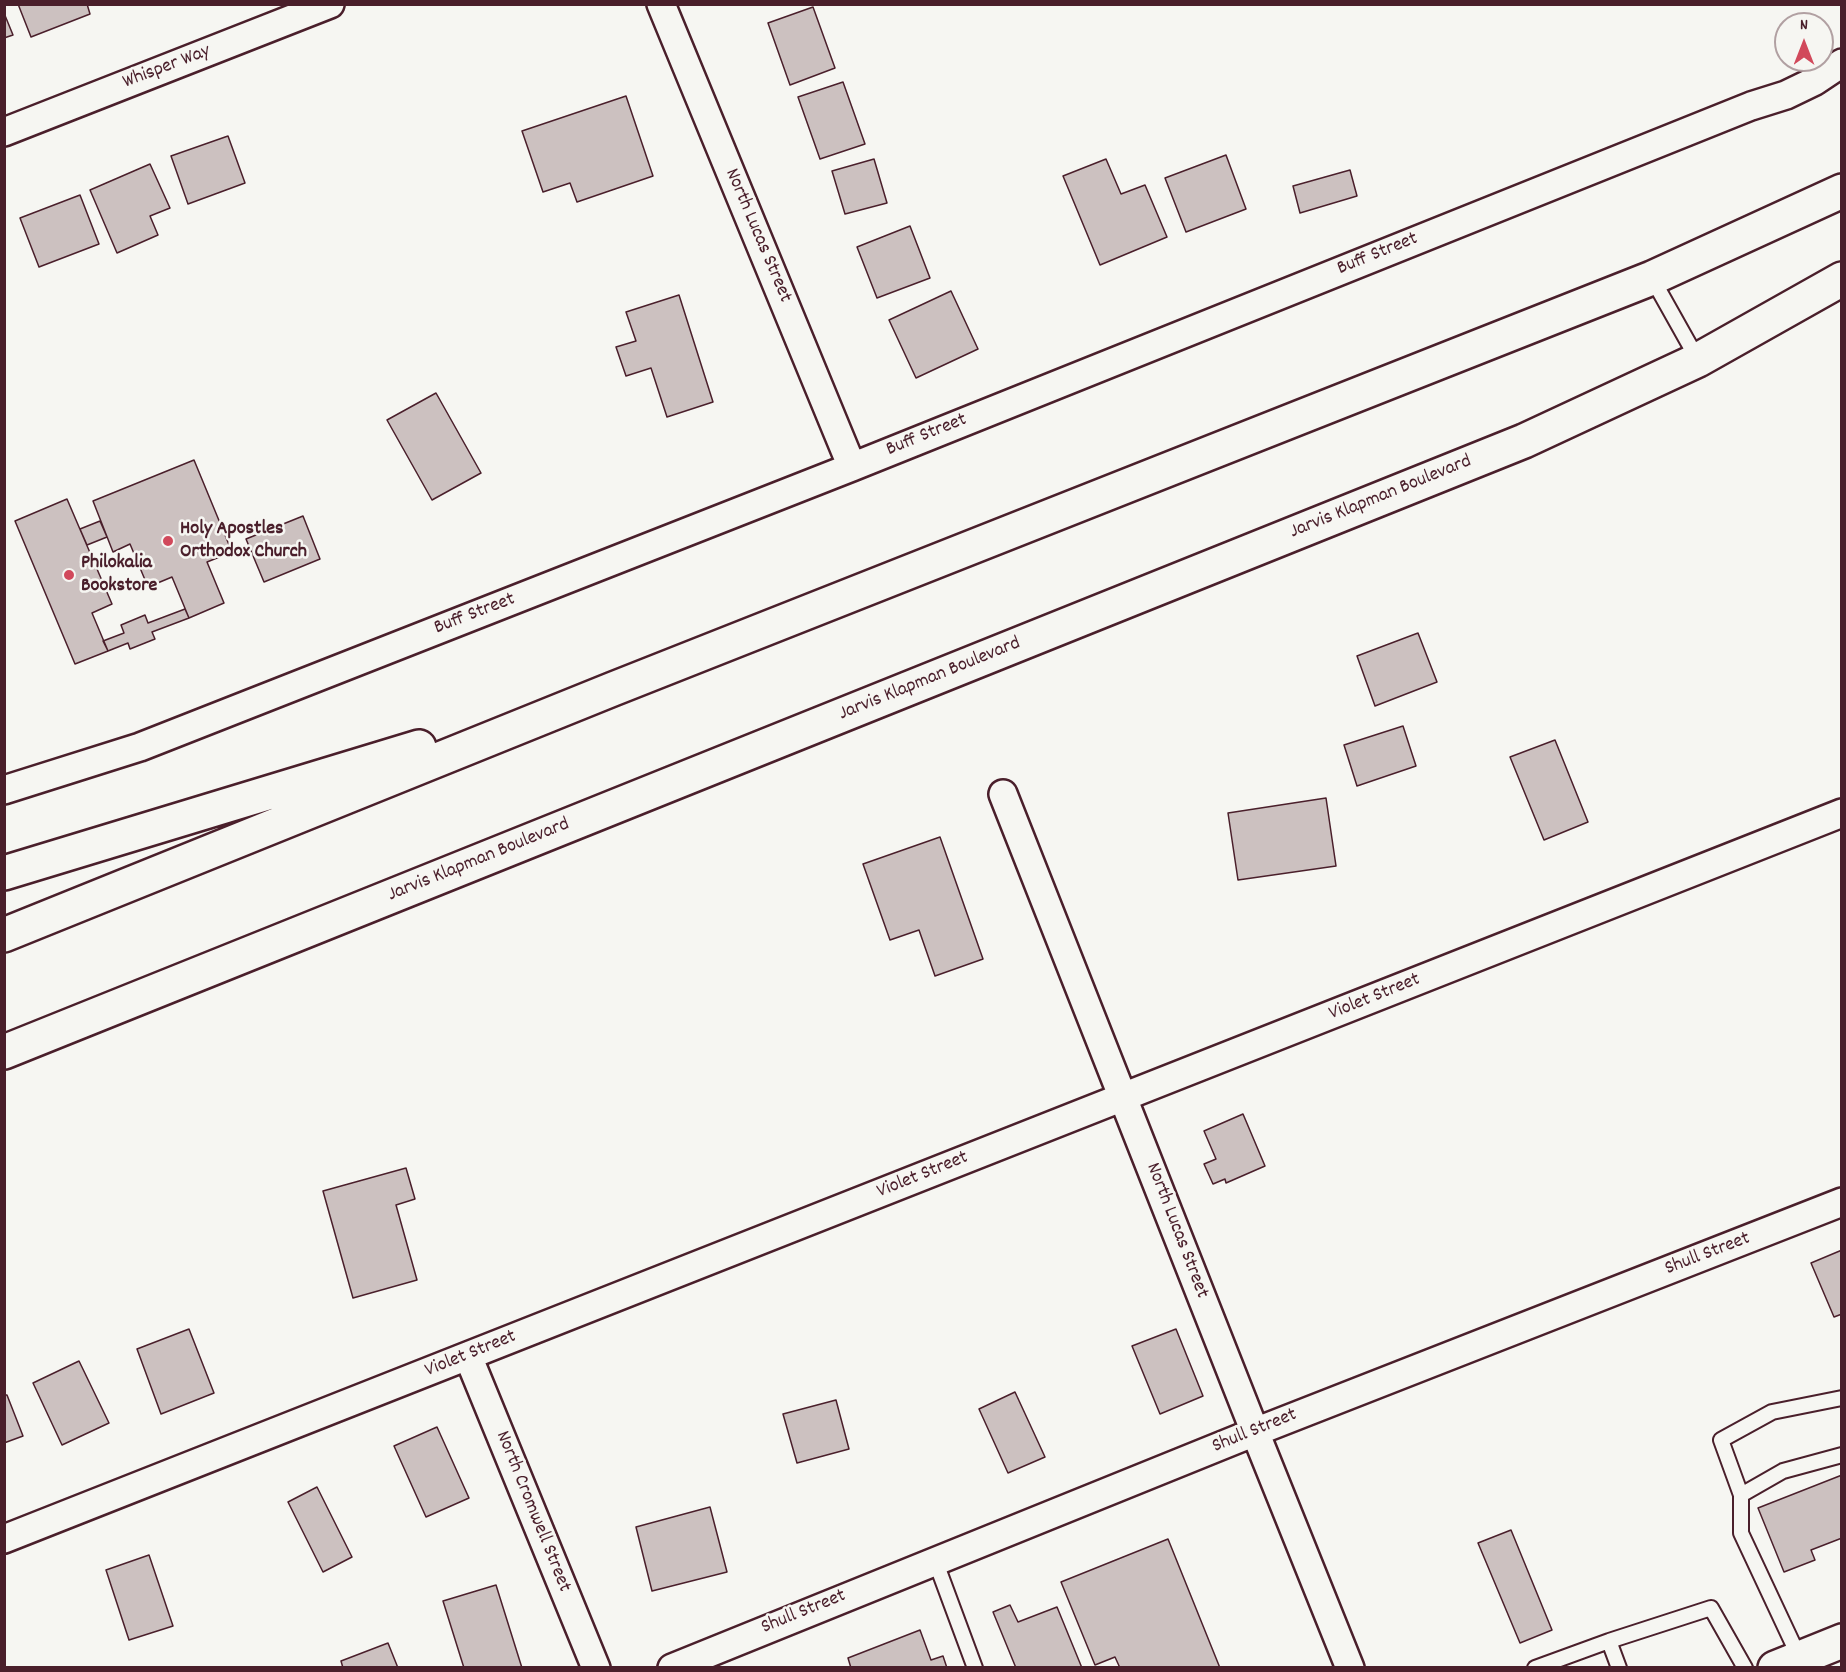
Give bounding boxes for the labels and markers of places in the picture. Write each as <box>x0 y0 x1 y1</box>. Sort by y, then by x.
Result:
place label: Holy Apostles Orthodox Church <box>180 518 307 565</box>
marker: Holy Apostles Orthodox Church <box>161 534 175 548</box>
place label: Philokalia Bookstore <box>81 552 157 599</box>
marker: Philokalia Bookstore <box>62 568 76 582</box>

